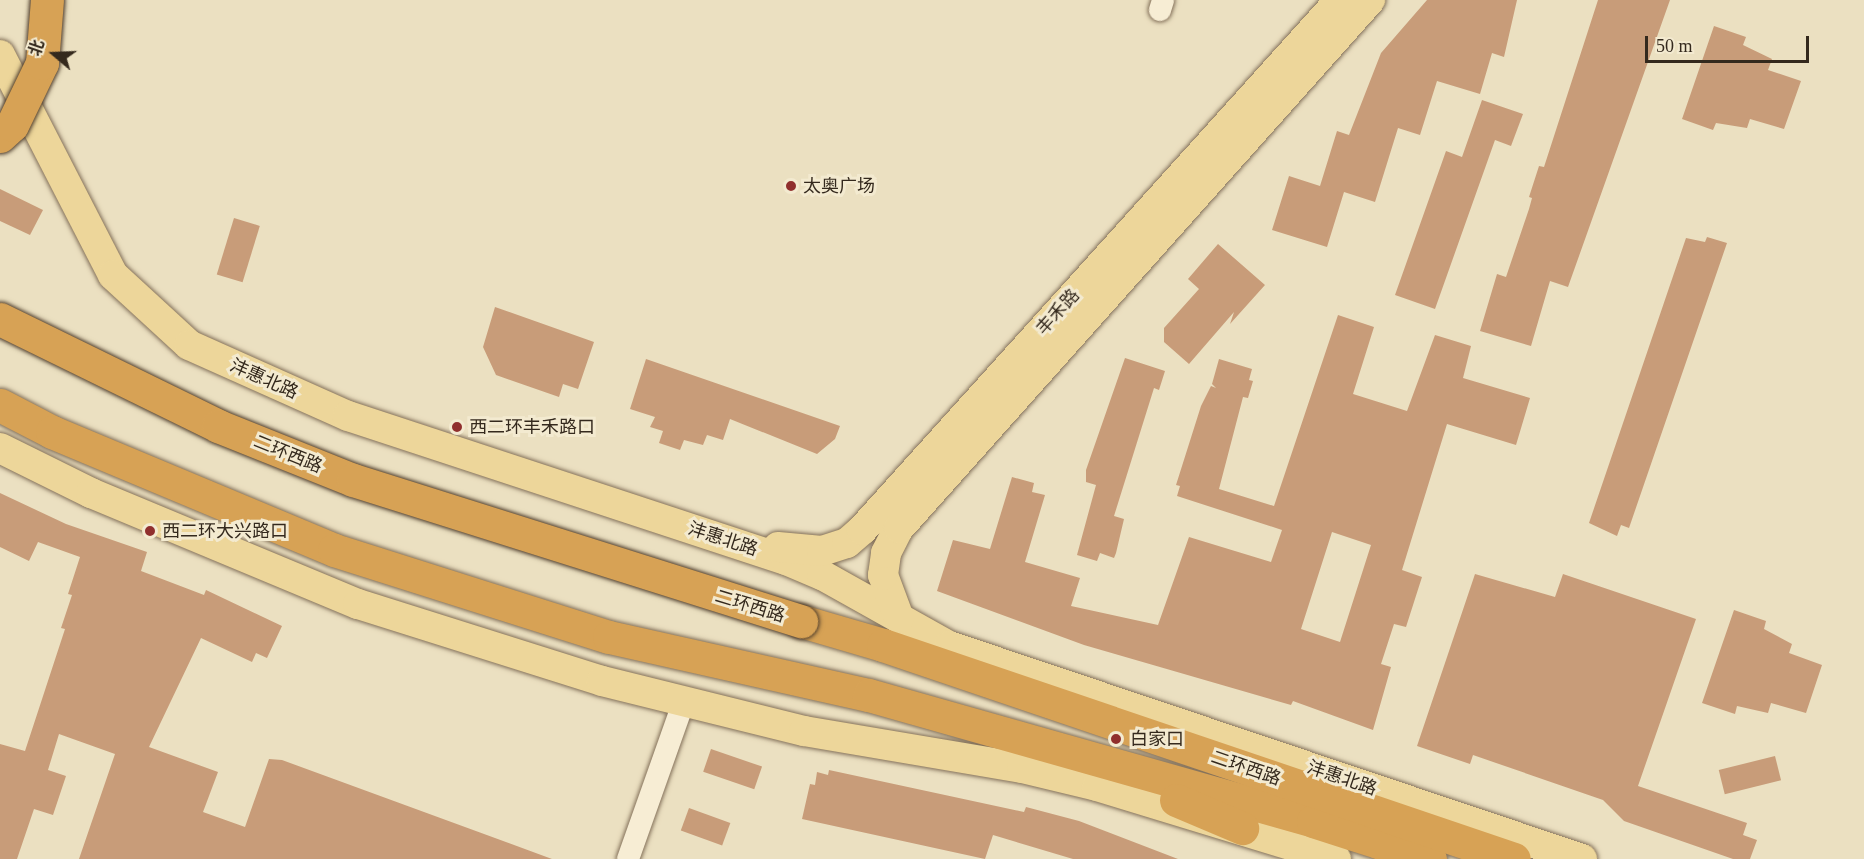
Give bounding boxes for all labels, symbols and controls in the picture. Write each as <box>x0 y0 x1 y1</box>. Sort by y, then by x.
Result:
north arrow <box>24 24 84 84</box>
scale bar <box>1648 24 1812 62</box>
text: 50 m <box>1656 36 1693 56</box>
text: 北 <box>26 38 47 58</box>
place label: 太奥广场 <box>803 175 875 197</box>
marker: 太奥广场 <box>784 179 798 193</box>
street label: 丰禾路 <box>1032 285 1084 339</box>
street label: 沣惠北路 <box>227 354 301 404</box>
place label: 西二环丰禾路口 <box>469 416 595 438</box>
marker: 西二环丰禾路口 <box>450 420 464 434</box>
street label: 二环西路 <box>251 431 325 477</box>
street label: 沣惠北路 <box>685 518 761 560</box>
place label: 西二环大兴路口 <box>162 520 288 542</box>
marker: 西二环大兴路口 <box>143 524 157 538</box>
street label: 二环西路 <box>712 585 788 627</box>
place label: 白家口 <box>1130 728 1184 750</box>
marker: 白家口 <box>1107 730 1125 748</box>
street label: 二环西路 <box>1208 746 1284 790</box>
street label: 沣惠北路 <box>1304 756 1380 800</box>

